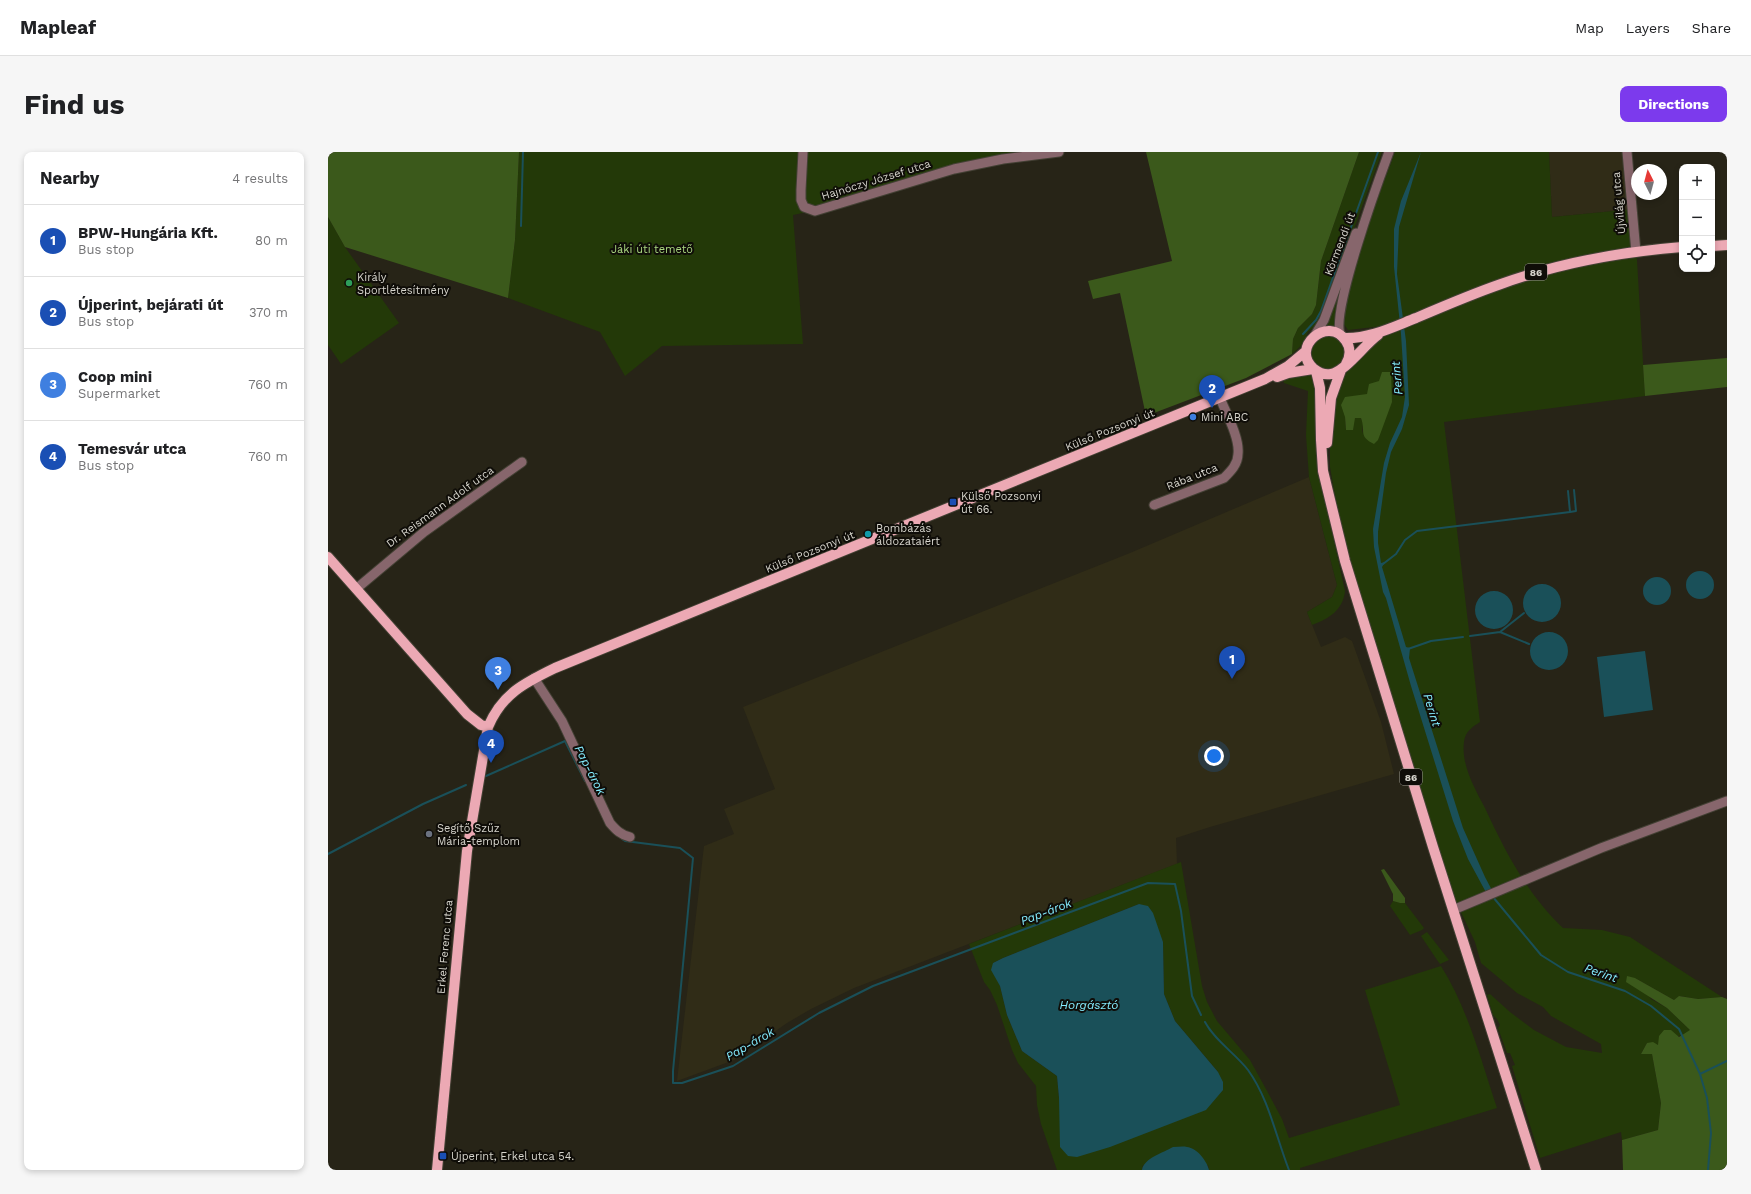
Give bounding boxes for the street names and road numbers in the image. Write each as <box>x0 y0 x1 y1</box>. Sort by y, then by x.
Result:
street label: Hajnóczy József utca <box>820 157 932 203</box>
street label: Újvilág utca <box>1609 171 1628 235</box>
street label: Körmendi út <box>1322 210 1358 277</box>
road number: 86 <box>1525 264 1547 280</box>
street label: Külső Pozsonyi út <box>1064 406 1157 454</box>
street label: Rába utca <box>1165 461 1219 493</box>
street label: Dr. Reismann Adolf utca <box>384 464 496 550</box>
street label: Külső Pozsonyi út <box>764 528 857 576</box>
road number: 86 <box>1400 769 1422 785</box>
street label: Erkel Ferenc utca <box>434 899 456 995</box>

